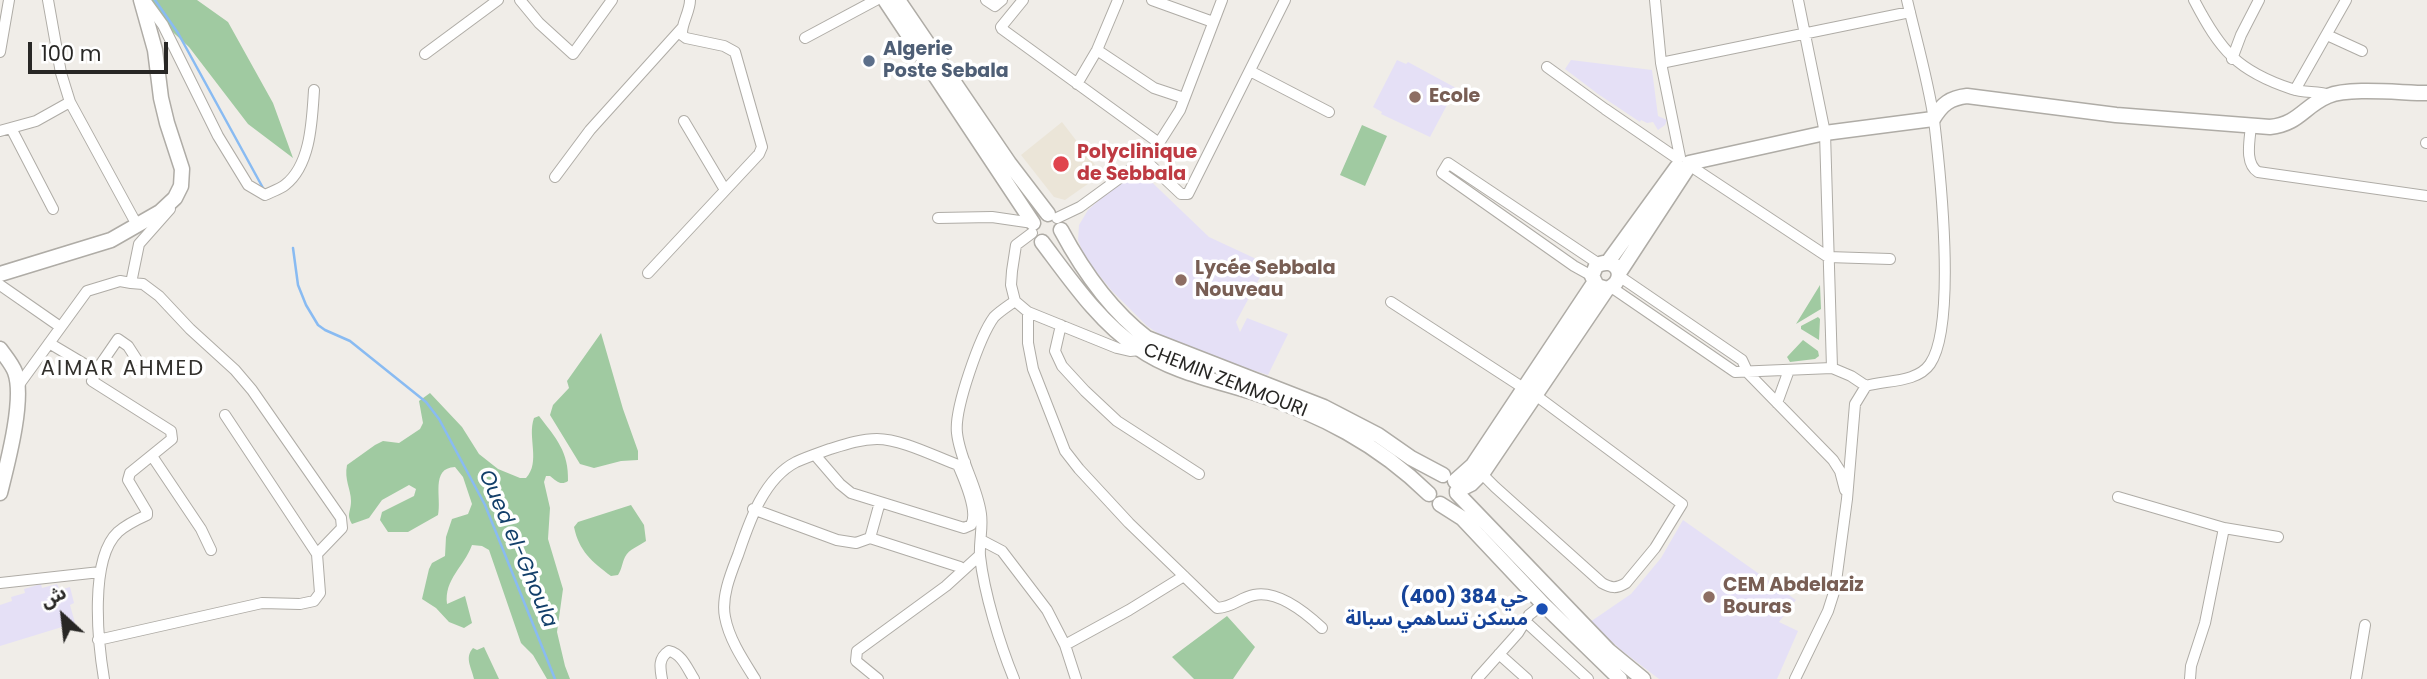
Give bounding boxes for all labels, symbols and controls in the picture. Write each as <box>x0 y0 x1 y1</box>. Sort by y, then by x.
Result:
scale bar <box>32 28 172 72</box>
text: 100 m <box>41 39 101 68</box>
place label: Algerie Poste Sebala <box>883 39 1009 83</box>
marker: Algerie Poste Sebala <box>861 53 877 69</box>
place label: Ecole <box>1429 86 1480 108</box>
marker: Ecole <box>1407 89 1423 105</box>
place label: Polyclinique de Sebbala <box>1077 142 1197 186</box>
marker: Polyclinique de Sebbala <box>1051 154 1071 174</box>
place label: Lycée Sebbala Nouveau <box>1195 258 1336 302</box>
marker: Lycée Sebbala Nouveau <box>1173 272 1189 288</box>
street label: CHEMIN ZEMMOURI <box>1140 339 1310 423</box>
district label: AIMAR AHMED <box>42 357 204 383</box>
water label: Oued el-Ghoula <box>472 466 562 632</box>
place label: CEM Abdelaziz Bouras <box>1723 575 1864 619</box>
text: ش <box>36 579 71 615</box>
north arrow <box>28 581 98 651</box>
place label: حي 384 (400) مسكن تساهمي سبالة <box>1346 587 1528 631</box>
marker: CEM Abdelaziz Bouras <box>1701 589 1717 605</box>
marker: حي 384 (400) مسكن تساهمي سبالة <box>1534 601 1550 617</box>

